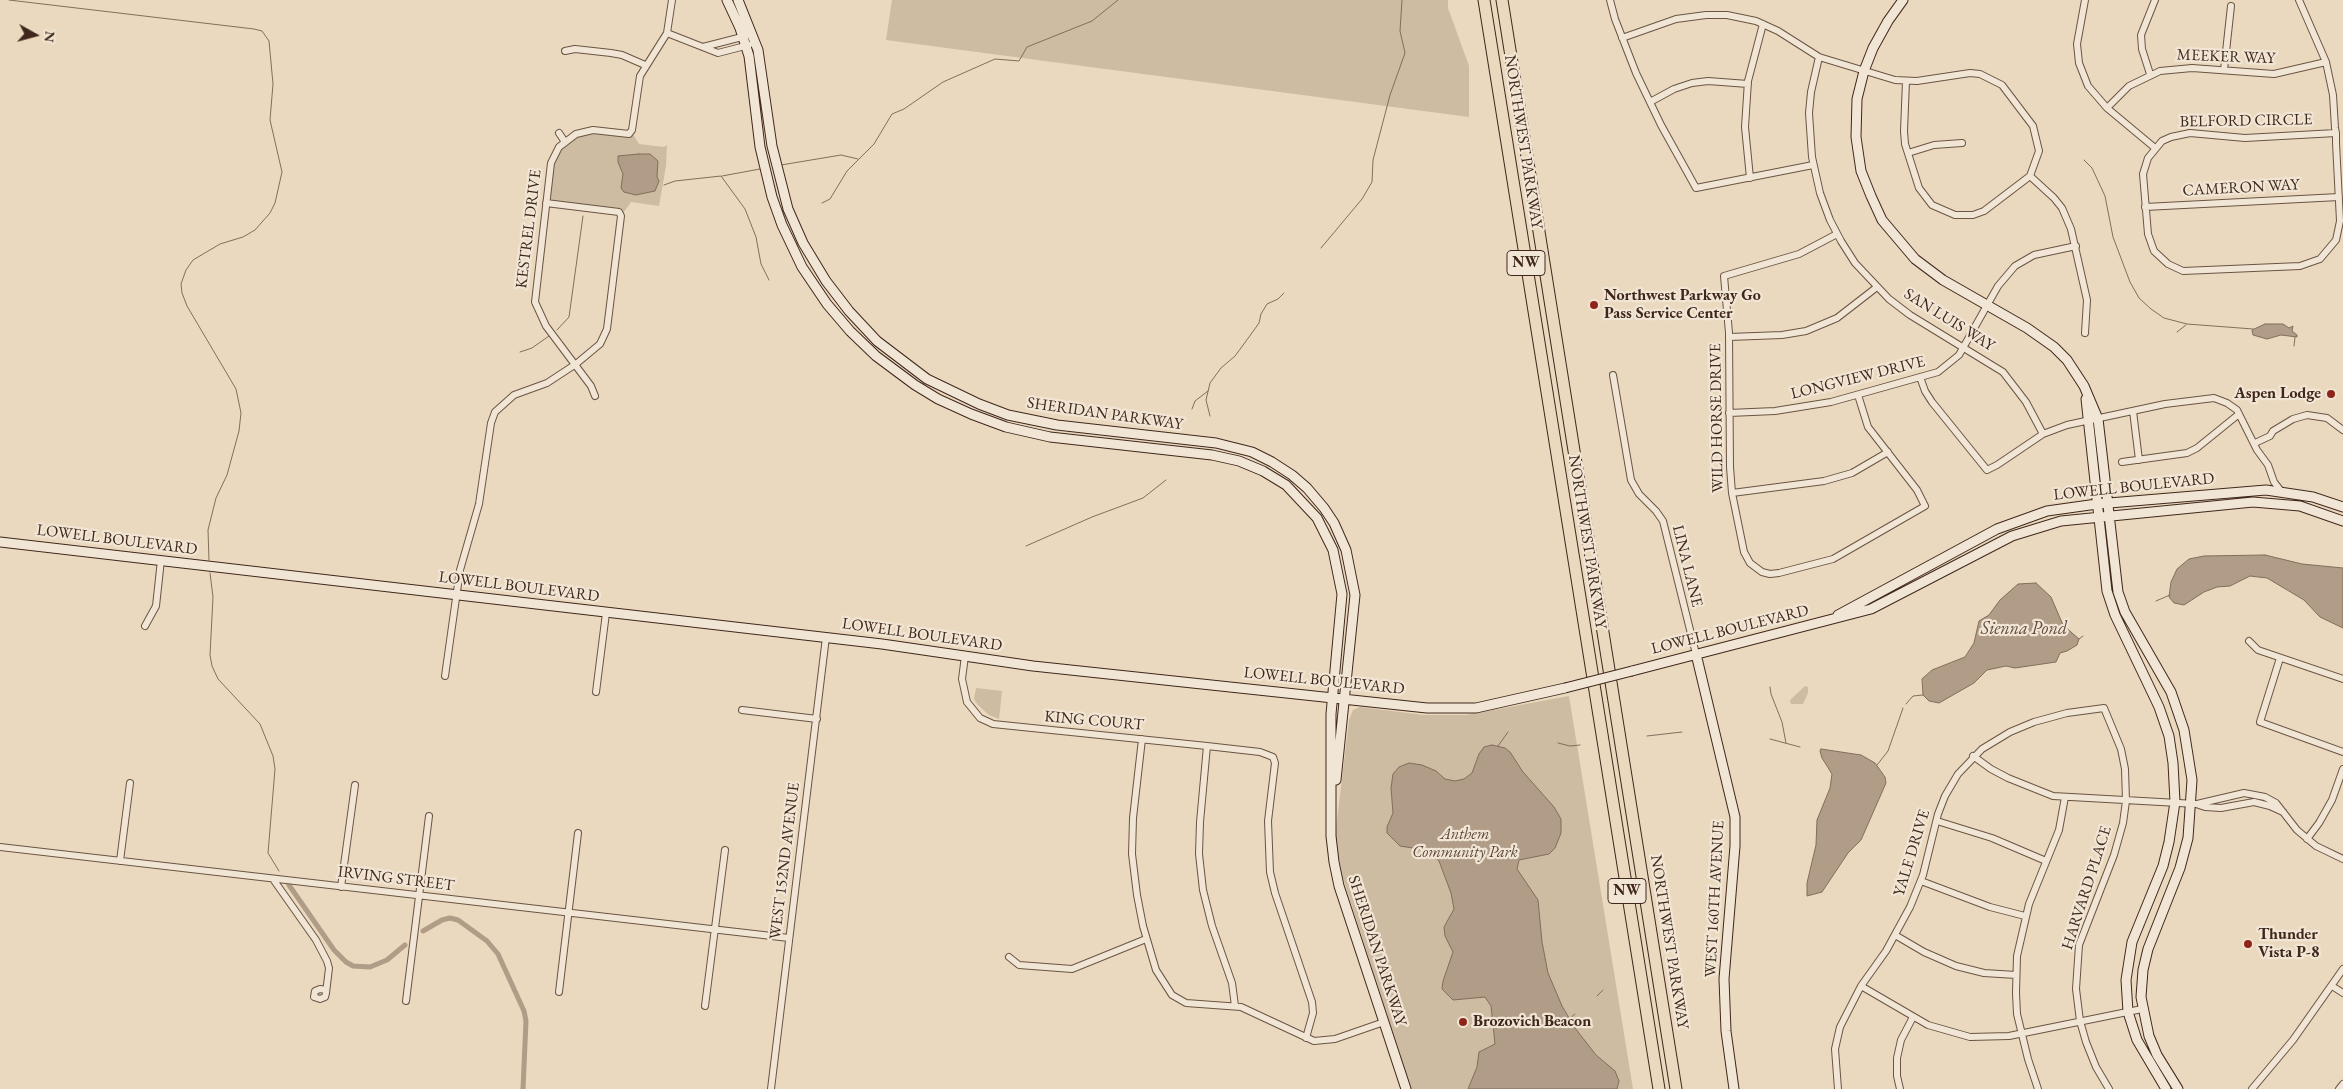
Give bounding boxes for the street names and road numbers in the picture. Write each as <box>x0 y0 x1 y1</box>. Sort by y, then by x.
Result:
street label: MEEKER WAY <box>2176 46 2276 68</box>
street label: NORTHWEST PARKWAY <box>1500 54 1546 230</box>
street label: BELFORD CIRCLE <box>2179 110 2313 132</box>
street label: KESTREL DRIVE <box>512 168 546 290</box>
street label: CAMERON WAY <box>2182 175 2300 201</box>
road number: NW <box>1507 250 1545 276</box>
street label: SAN LUIS WAY <box>1900 284 1998 356</box>
street label: WILD HORSE DRIVE <box>1706 343 1728 493</box>
street label: LONGVIEW DRIVE <box>1789 352 1927 404</box>
street label: SHERIDAN PARKWAY <box>1026 394 1184 434</box>
street label: NORTHWEST PARKWAY <box>1564 454 1610 630</box>
street label: LOWELL BOULEVARD <box>2053 469 2215 505</box>
street label: LOWELL BOULEVARD <box>36 521 198 559</box>
street label: LINA LANE <box>1668 523 1706 609</box>
street label: LOWELL BOULEVARD <box>438 568 600 606</box>
street label: LOWELL BOULEVARD <box>1649 601 1811 659</box>
street label: LOWELL BOULEVARD <box>841 614 1003 656</box>
street label: LOWELL BOULEVARD <box>1243 663 1405 699</box>
street label: KING COURT <box>1043 707 1145 735</box>
street label: WEST 152ND AVENUE <box>766 781 804 941</box>
street label: YALE DRIVE <box>1890 807 1934 899</box>
street label: WEST 160TH AVENUE <box>1701 820 1729 978</box>
street label: HARVARD PLACE <box>2058 824 2116 952</box>
street label: NORTHWEST PARKWAY <box>1646 854 1692 1030</box>
street label: IRVING STREET <box>337 862 455 896</box>
street label: SHERIDAN PARKWAY <box>1344 873 1410 1029</box>
road number: NW <box>1608 878 1646 904</box>

